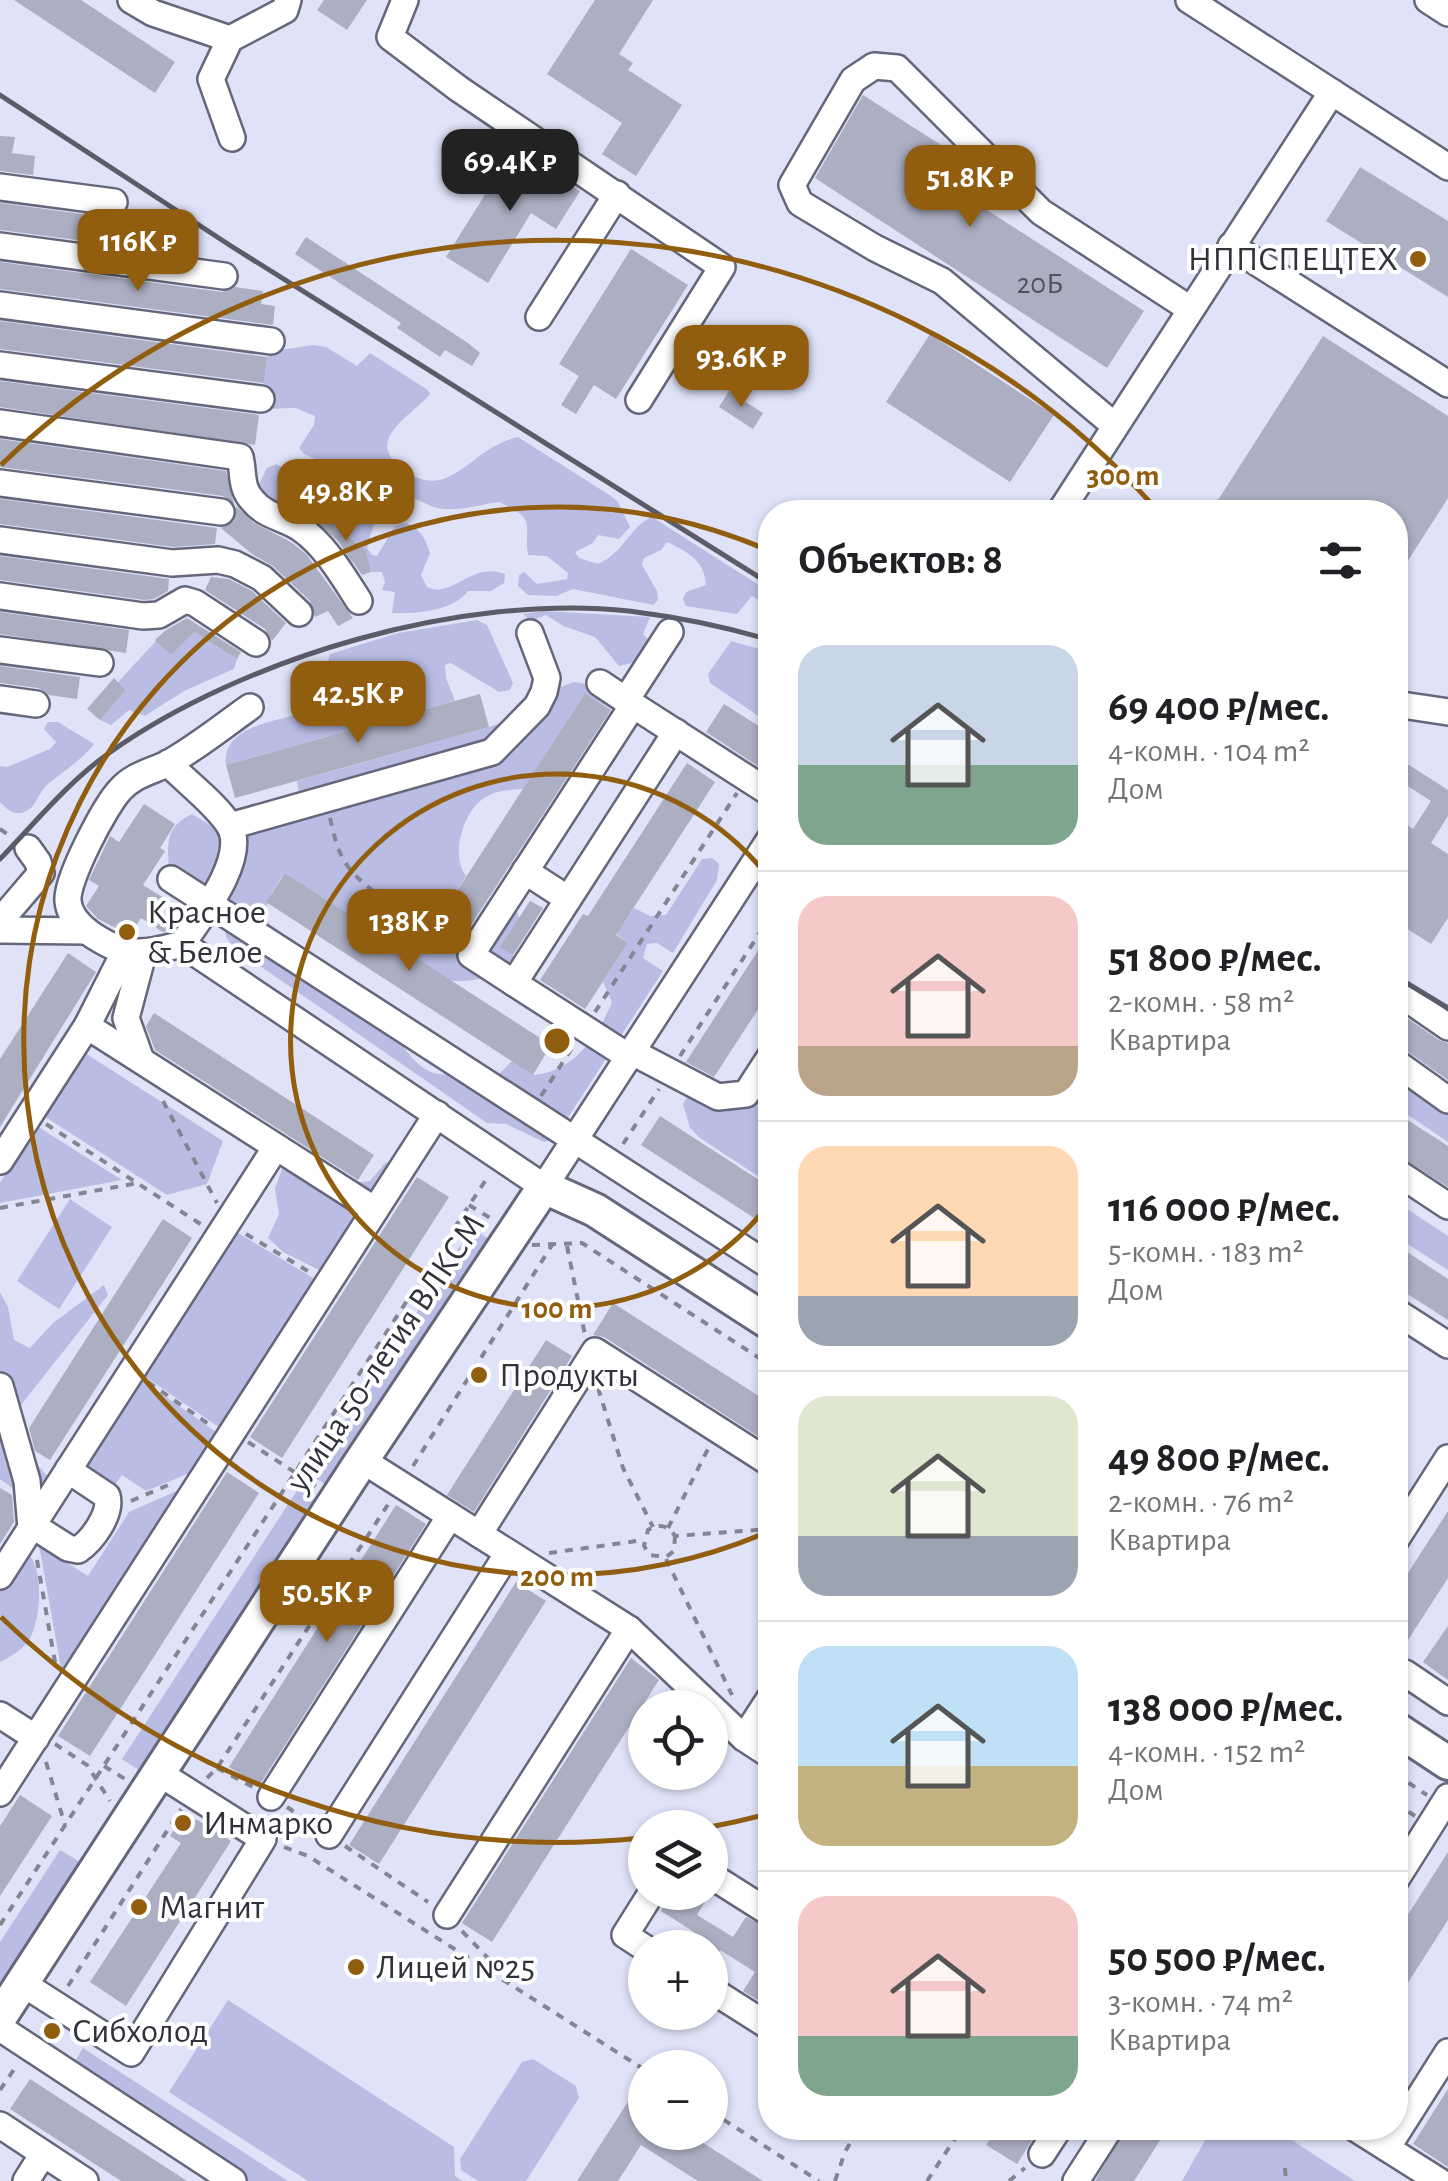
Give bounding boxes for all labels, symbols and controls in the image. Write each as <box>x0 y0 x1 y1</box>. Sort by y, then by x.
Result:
pin: 69.4K ₽ <box>418 129 602 214</box>
text: 69.4K ₽ <box>464 145 556 177</box>
pin: 51.8K ₽ <box>878 145 1062 230</box>
text: 51.8K ₽ <box>927 161 1013 193</box>
pin: 116K ₽ <box>57 209 219 294</box>
text: 116K ₽ <box>100 225 177 257</box>
place label: НППСПЕЦТЕХ <box>1187 242 1398 277</box>
marker: НППСПЕЦТЕХ <box>1407 248 1429 270</box>
house number: 20Б <box>1017 269 1063 299</box>
pin: 93.6K ₽ <box>649 325 833 410</box>
text: 93.6K ₽ <box>696 341 786 373</box>
pin: 49.8K ₽ <box>254 459 438 544</box>
text: 300 m <box>1087 461 1159 491</box>
text: 49.8K ₽ <box>299 475 393 507</box>
icon: filters <box>1313 533 1368 588</box>
text: Объектов: 8 <box>798 539 1003 581</box>
pin: 42.5K ₽ <box>266 661 450 746</box>
text: 42.5K ₽ <box>313 677 403 709</box>
icon: home <box>878 685 998 805</box>
text: 69 400 ₽/мес. <box>1108 686 1330 728</box>
text: 4-комн. · 104 m² <box>1108 735 1310 767</box>
text: Дом <box>1108 773 1164 805</box>
pin: 138K ₽ <box>328 889 490 974</box>
place label: Красное & Белое <box>147 895 266 970</box>
text: 138K ₽ <box>369 905 449 937</box>
marker: Красное & Белое <box>116 921 138 943</box>
icon: home <box>878 936 998 1056</box>
text: 51 800 ₽/мес. <box>1108 937 1322 979</box>
text: 2-комн. · 58 m² <box>1108 986 1294 1018</box>
centre of rings <box>539 1023 575 1059</box>
text: Квартира <box>1108 1024 1231 1056</box>
icon: home <box>878 1186 998 1306</box>
text: 116 000 ₽/мес. <box>1108 1187 1340 1229</box>
street label: улица 50-летия ВЛКСМ <box>280 1208 492 1499</box>
text: 5-комн. · 183 m² <box>1108 1236 1304 1268</box>
text: Дом <box>1108 1274 1164 1306</box>
text: 100 m <box>522 1294 592 1324</box>
place label: Продукты <box>499 1358 639 1393</box>
marker: Продукты <box>468 1364 490 1386</box>
icon: home <box>878 1436 998 1556</box>
text: 49 800 ₽/мес. <box>1108 1437 1330 1479</box>
text: 2-комн. · 76 m² <box>1108 1486 1294 1518</box>
text: Квартира <box>1108 1524 1231 1556</box>
pin: 50.5K ₽ <box>235 1560 419 1645</box>
text: 200 m <box>520 1562 594 1592</box>
text: 50.5K ₽ <box>282 1576 372 1608</box>
icon: home <box>878 1686 998 1806</box>
text: 138 000 ₽/мес. <box>1108 1687 1344 1729</box>
map controls <box>628 1690 728 2150</box>
button: locate <box>628 1690 728 1790</box>
text: 4-комн. · 152 m² <box>1108 1736 1305 1768</box>
text: Дом <box>1108 1774 1164 1806</box>
place label: Инмарко <box>203 1806 333 1841</box>
button: layers <box>628 1810 728 1910</box>
marker: Инмарко <box>172 1812 194 1834</box>
place label: Магнит <box>159 1890 265 1925</box>
marker: Магнит <box>128 1896 150 1918</box>
button: + <box>628 1930 728 2030</box>
icon: home <box>878 1936 998 2056</box>
text: 50 500 ₽/мес. <box>1108 1937 1326 1979</box>
place label: Лицей №25 <box>376 1950 535 1985</box>
marker: Лицей №25 <box>345 1956 367 1978</box>
text: 3-комн. · 74 m² <box>1108 1986 1293 2018</box>
place label: Сибхолод <box>72 2014 208 2049</box>
marker: Сибхолод <box>41 2020 63 2042</box>
text: Квартира <box>1108 2024 1231 2056</box>
button: − <box>628 2050 728 2150</box>

